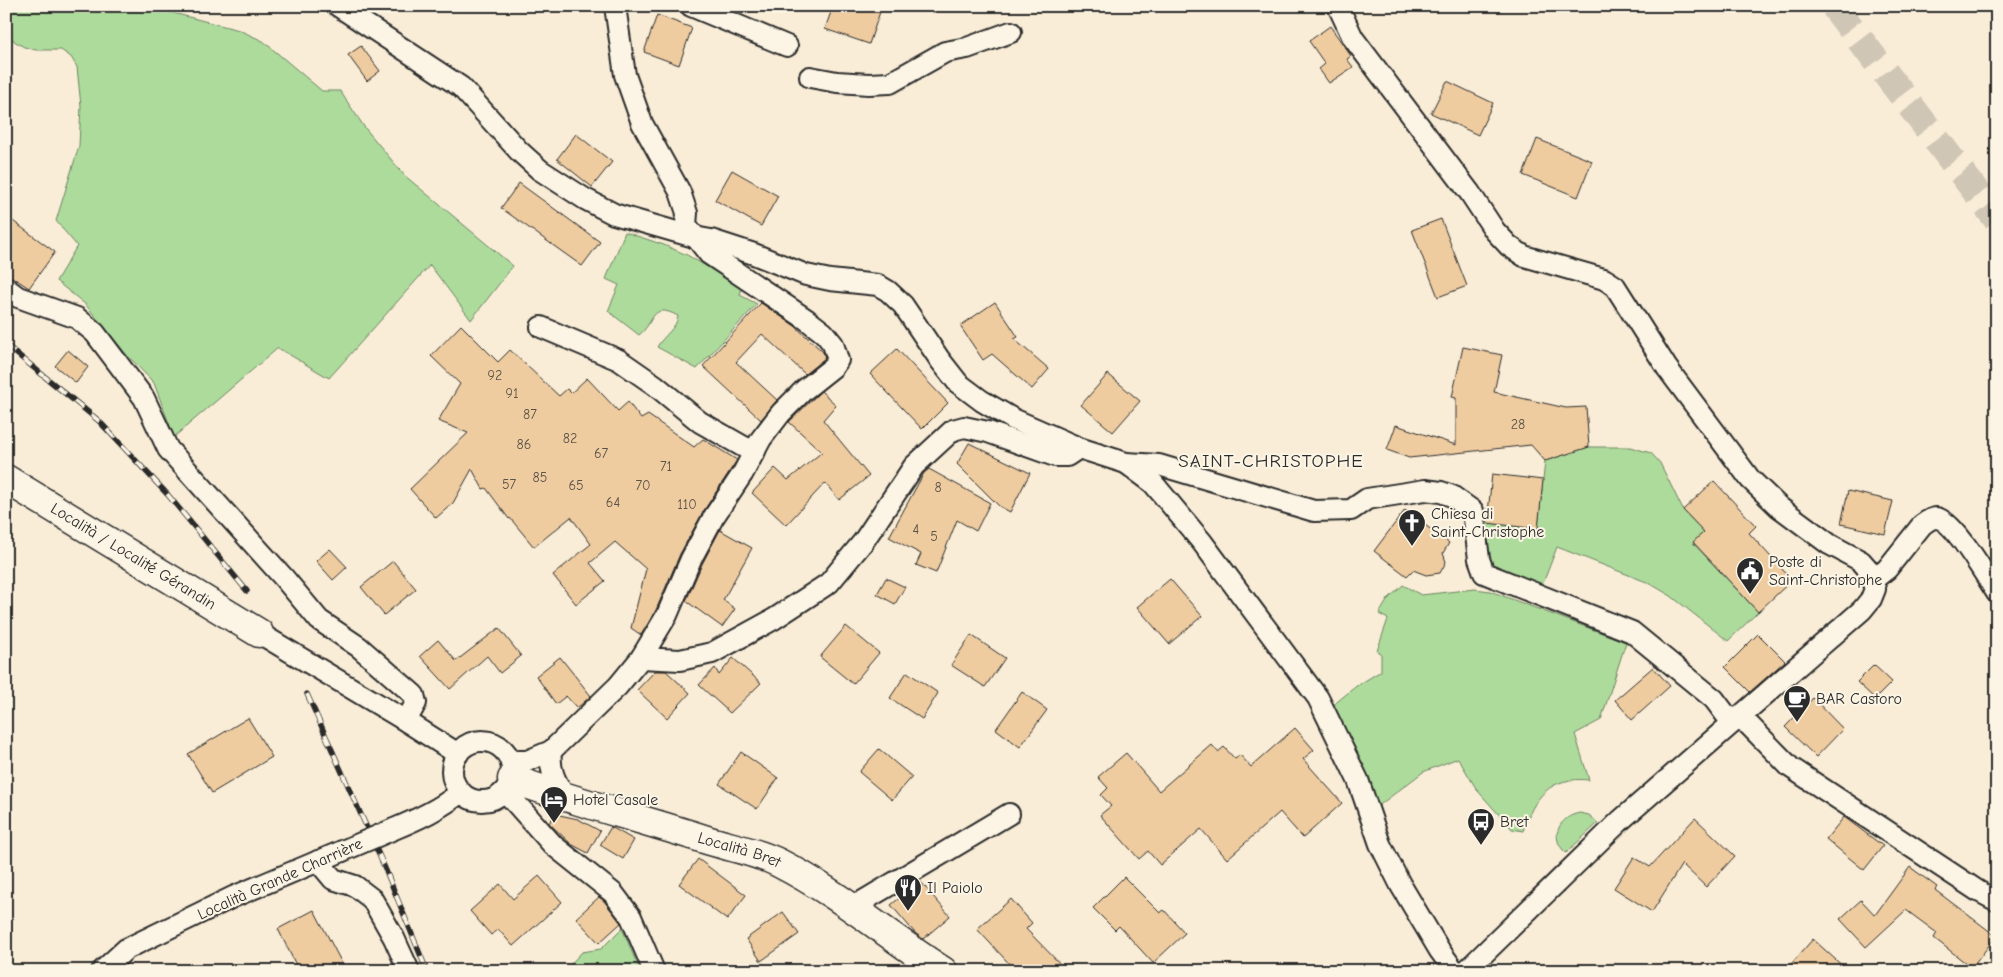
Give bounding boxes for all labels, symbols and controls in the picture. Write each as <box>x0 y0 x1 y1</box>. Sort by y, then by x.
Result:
house number: 92 <box>488 367 502 384</box>
house number: 91 <box>506 385 518 402</box>
house number: 87 <box>523 406 537 423</box>
house number: 28 <box>1511 416 1525 433</box>
house number: 82 <box>563 430 577 447</box>
house number: 86 <box>517 436 531 453</box>
house number: 67 <box>594 445 608 462</box>
district label: SAINT-CHRISTOPHE <box>1178 450 1364 472</box>
house number: 71 <box>660 458 672 475</box>
house number: 85 <box>533 469 547 486</box>
house number: 57 <box>502 476 516 493</box>
house number: 65 <box>568 477 584 494</box>
house number: 70 <box>635 477 651 494</box>
house number: 8 <box>934 479 942 496</box>
house number: 64 <box>606 494 620 511</box>
house number: 110 <box>677 496 697 513</box>
street label: Località / Localité Gérandin <box>47 499 219 614</box>
place label: Chiesa di Saint-Christophe <box>1431 505 1544 541</box>
church icon: Chiesa di Saint-Christophe <box>1397 508 1427 547</box>
house number: 4 <box>913 521 920 538</box>
house number: 5 <box>930 528 938 545</box>
place label: Poste di Saint-Christophe <box>1769 553 1882 589</box>
public building icon: Poste di Saint-Christophe <box>1735 556 1765 595</box>
cafe icon: BAR Castoro <box>1782 684 1812 723</box>
place label: BAR Castoro <box>1816 690 1902 708</box>
hotel icon: Hotel Casale <box>539 785 569 824</box>
place label: Hotel Casale <box>573 791 658 809</box>
bus stop icon: Bret <box>1466 807 1496 846</box>
place label: Bret <box>1500 813 1529 831</box>
street label: Località Bret <box>696 829 784 872</box>
street label: Località Grande Charrière <box>195 834 365 924</box>
restaurant icon: Il Paiolo <box>893 873 923 912</box>
place label: Il Paiolo <box>927 879 983 897</box>

